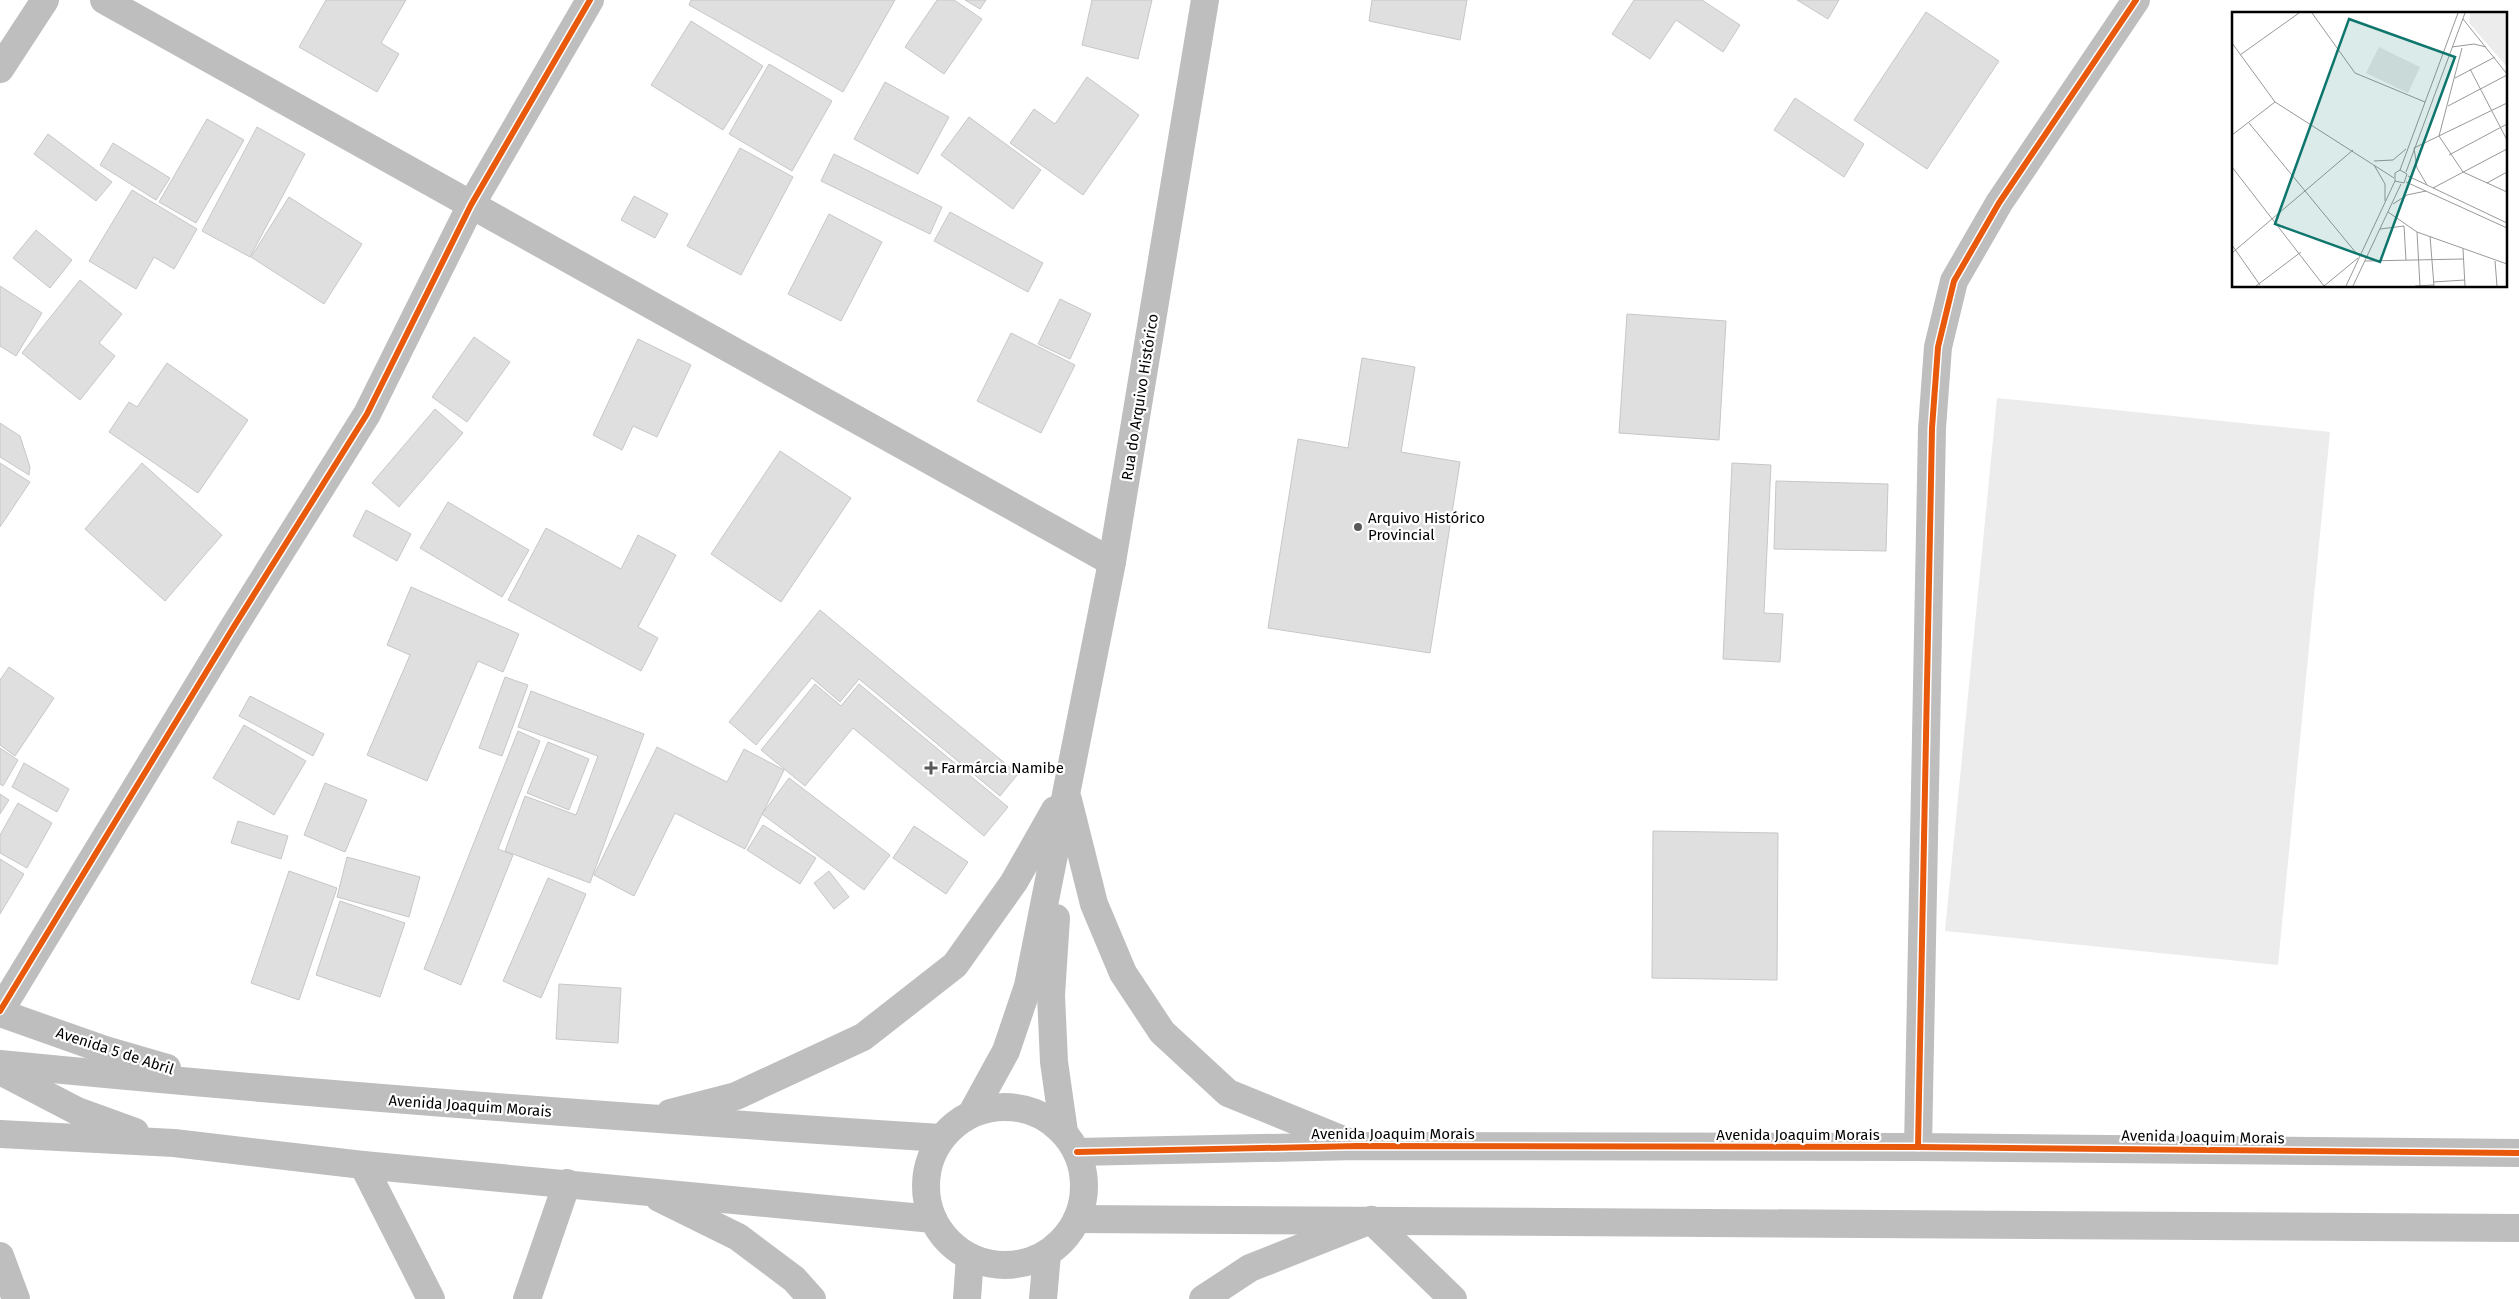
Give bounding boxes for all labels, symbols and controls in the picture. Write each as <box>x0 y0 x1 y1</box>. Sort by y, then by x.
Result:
inset map <box>2232 12 2506 288</box>
street label: Rua do Arquivo Histórico <box>1118 312 1162 482</box>
place label: Arquivo Histórico Provincial <box>1368 509 1485 544</box>
marker: Arquivo Histórico Provincial <box>1352 521 1364 533</box>
place label: Farmárcia Namibe <box>941 759 1064 777</box>
marker: Farmárcia Namibe <box>925 762 937 774</box>
street label: Avenida 5 de Abril <box>54 1023 177 1079</box>
street label: Avenida Joaquim Morais <box>388 1091 552 1121</box>
street label: Avenida Joaquim Morais <box>1311 1125 1475 1143</box>
street label: Avenida Joaquim Morais <box>1716 1126 1880 1144</box>
street label: Avenida Joaquim Morais <box>2121 1127 2285 1147</box>

